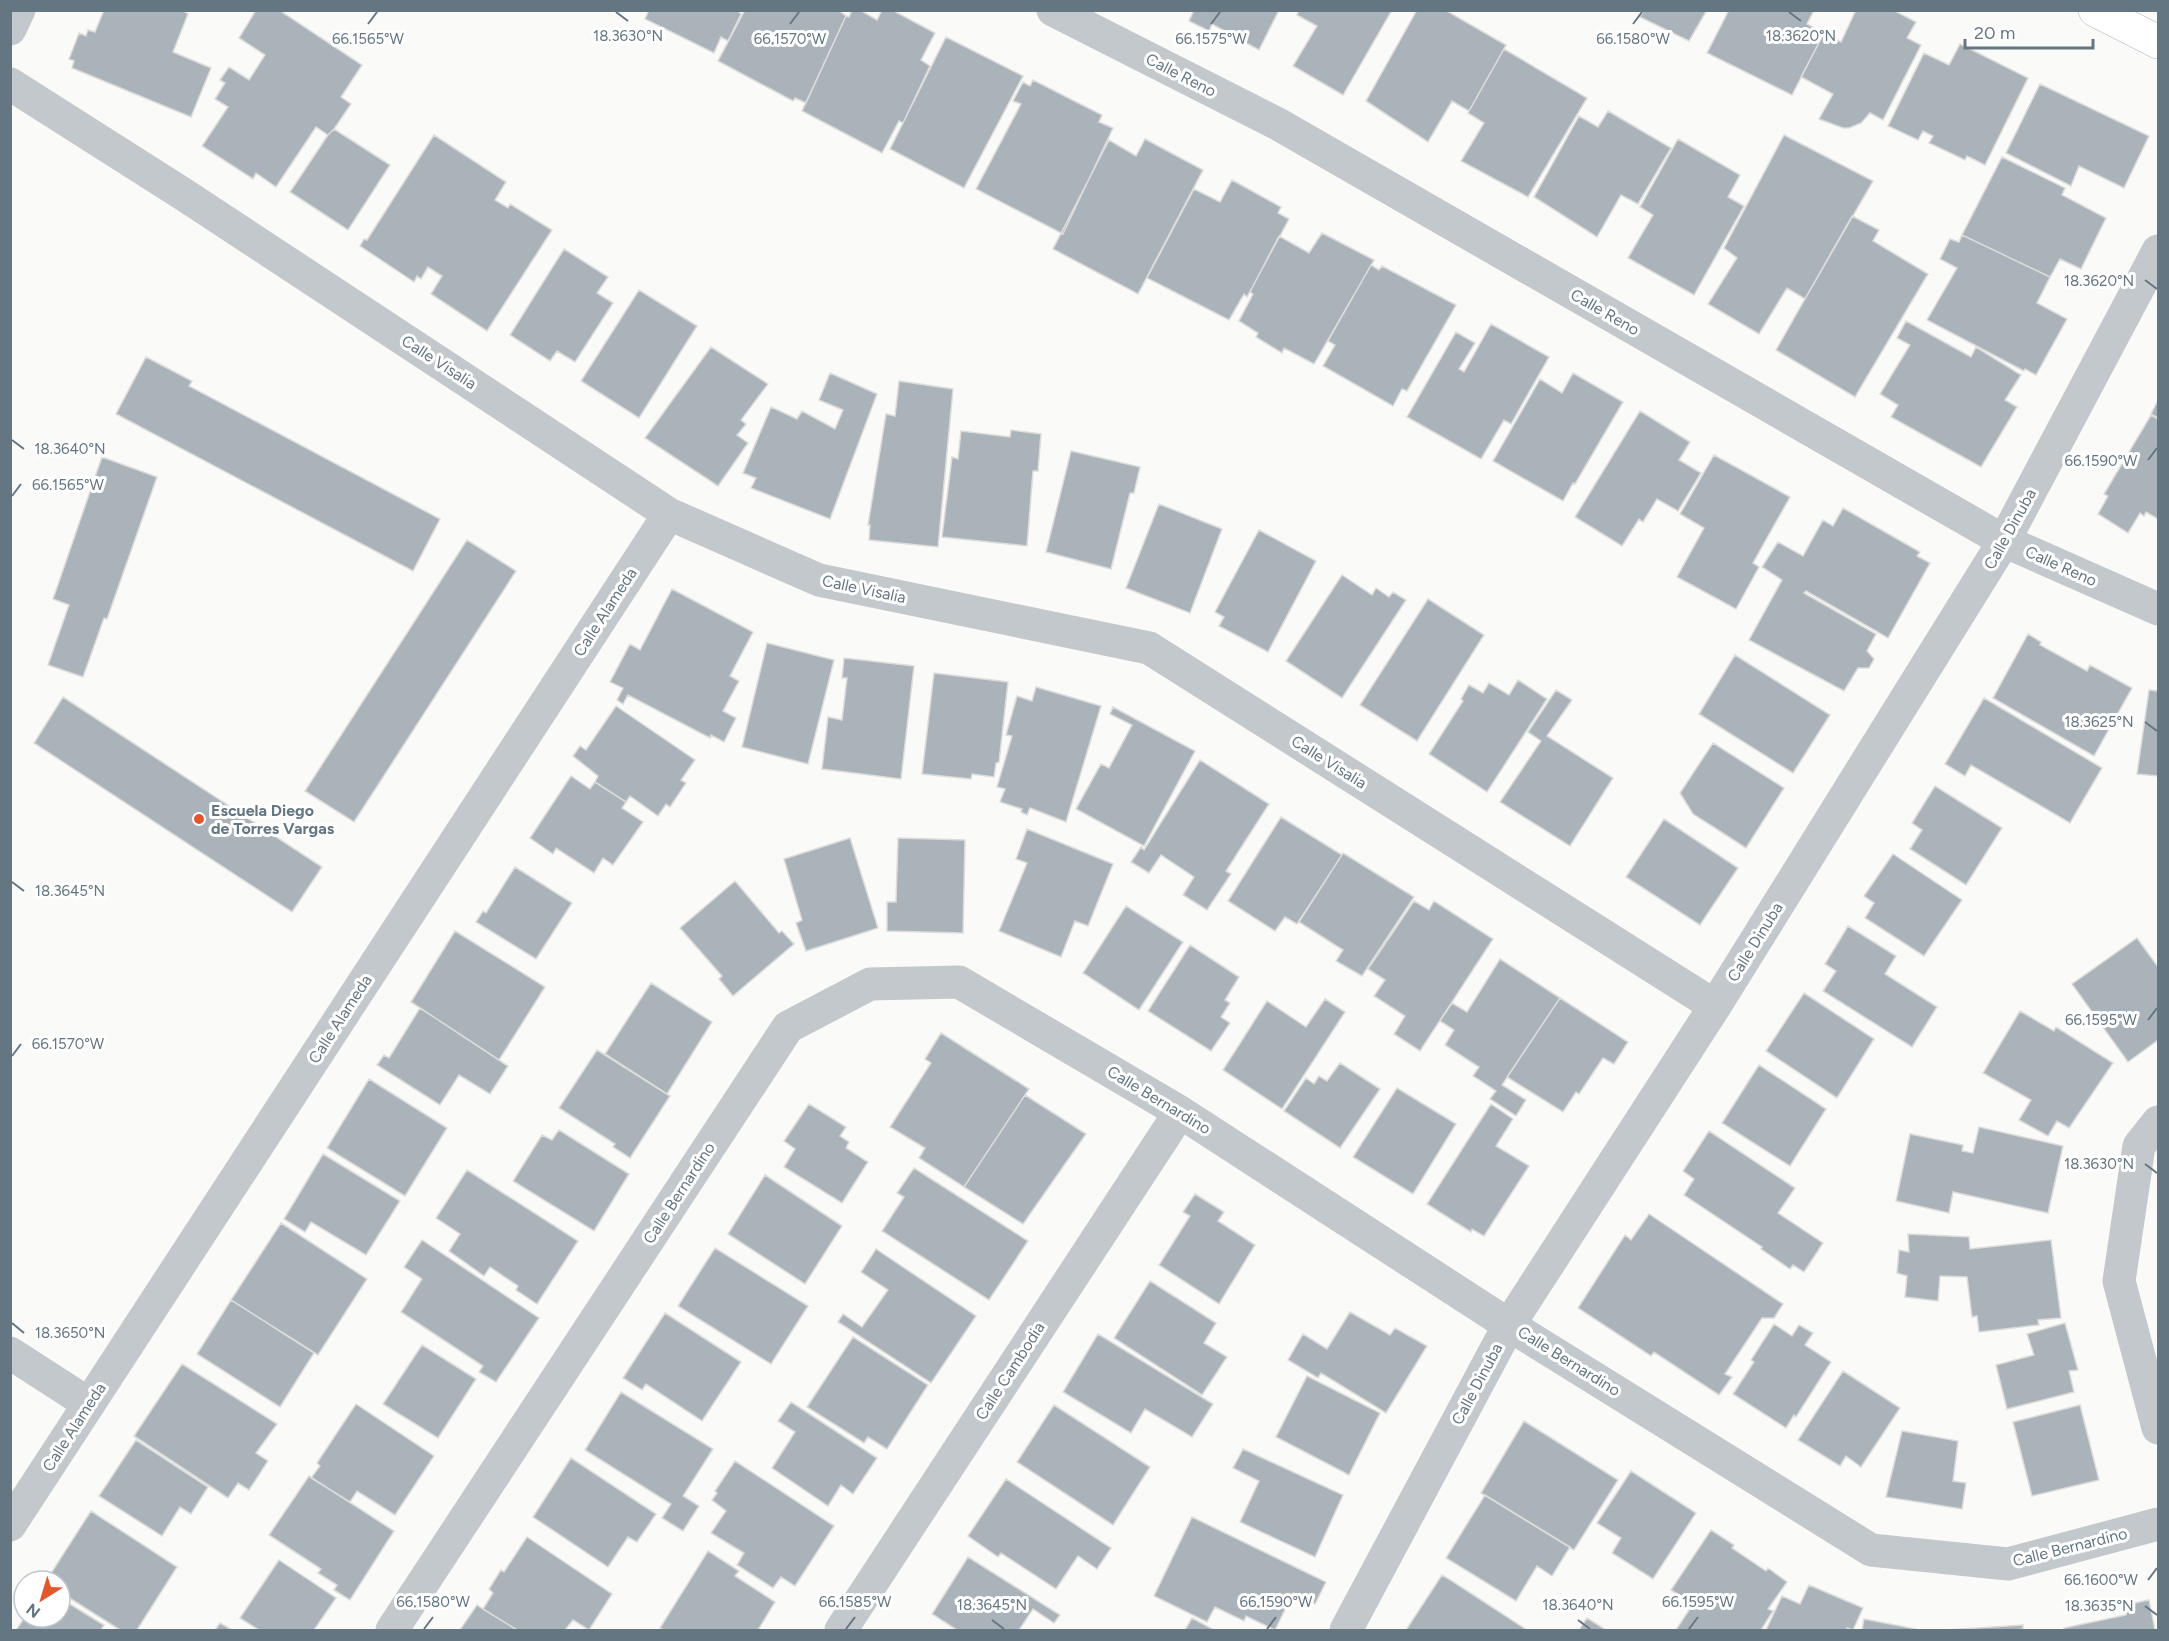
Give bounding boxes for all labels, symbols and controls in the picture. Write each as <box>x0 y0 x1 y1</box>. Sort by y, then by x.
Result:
scale bar <box>1965 12 2092 50</box>
text: 20 m <box>1974 22 2015 44</box>
text: 18.3630°N <box>593 27 663 45</box>
text: 18.3620°N <box>1766 27 1836 45</box>
text: 66.1565°W <box>332 30 405 48</box>
text: 66.1570°W <box>754 30 827 48</box>
text: 66.1575°W <box>1175 30 1247 48</box>
text: 66.1580°W <box>1596 30 1670 48</box>
street label: Calle Reno <box>1143 49 1219 101</box>
text: 18.3620°N <box>2064 272 2134 290</box>
street label: Calle Reno <box>1567 285 1643 339</box>
street label: Calle Visalia <box>398 331 480 393</box>
text: 18.3640°N <box>34 440 106 458</box>
text: 66.1590°W <box>2065 452 2138 470</box>
text: 66.1565°W <box>32 476 105 494</box>
street label: Calle Dinuba <box>1980 485 2040 573</box>
street label: Calle Reno <box>2022 542 2100 590</box>
street label: Calle Alameda <box>569 564 641 660</box>
street label: Calle Visalia <box>820 571 908 607</box>
text: 18.3625°N <box>2064 713 2134 731</box>
street label: Calle Visalia <box>1288 731 1370 793</box>
place label: Escuela Diego de Torres Vargas <box>211 801 335 838</box>
marker: Escuela Diego de Torres Vargas <box>192 812 206 826</box>
text: 18.3645°N <box>35 882 105 900</box>
street label: Calle Dinuba <box>1723 899 1787 985</box>
street label: Calle Alameda <box>304 971 376 1067</box>
text: 66.1595°W <box>2065 1011 2138 1029</box>
text: 66.1570°W <box>32 1035 105 1053</box>
street label: Calle Bernardino <box>1104 1062 1214 1138</box>
street label: Calle Bernardino <box>639 1139 719 1247</box>
text: 18.3630°N <box>2064 1155 2134 1173</box>
street label: Calle Cambodia <box>971 1319 1049 1423</box>
street label: Calle Bernardino <box>1514 1322 1624 1400</box>
text: 18.3650°N <box>35 1324 105 1342</box>
street label: Calle Dinuba <box>1448 1340 1506 1428</box>
street label: Calle Alameda <box>38 1379 110 1475</box>
street label: Calle Bernardino <box>2011 1524 2129 1570</box>
north arrow <box>12 1569 72 1629</box>
text: 66.1600°W <box>2064 1571 2139 1589</box>
text: 66.1580°W <box>396 1593 470 1611</box>
text: 66.1585°W <box>819 1593 892 1611</box>
text: 66.1590°W <box>1240 1593 1313 1611</box>
text: 66.1595°W <box>1662 1593 1735 1611</box>
text: 18.3645°N <box>957 1596 1027 1614</box>
text: 18.3640°N <box>1542 1596 1614 1614</box>
text: 18.3635°N <box>2064 1597 2134 1615</box>
text: N <box>23 1599 44 1622</box>

